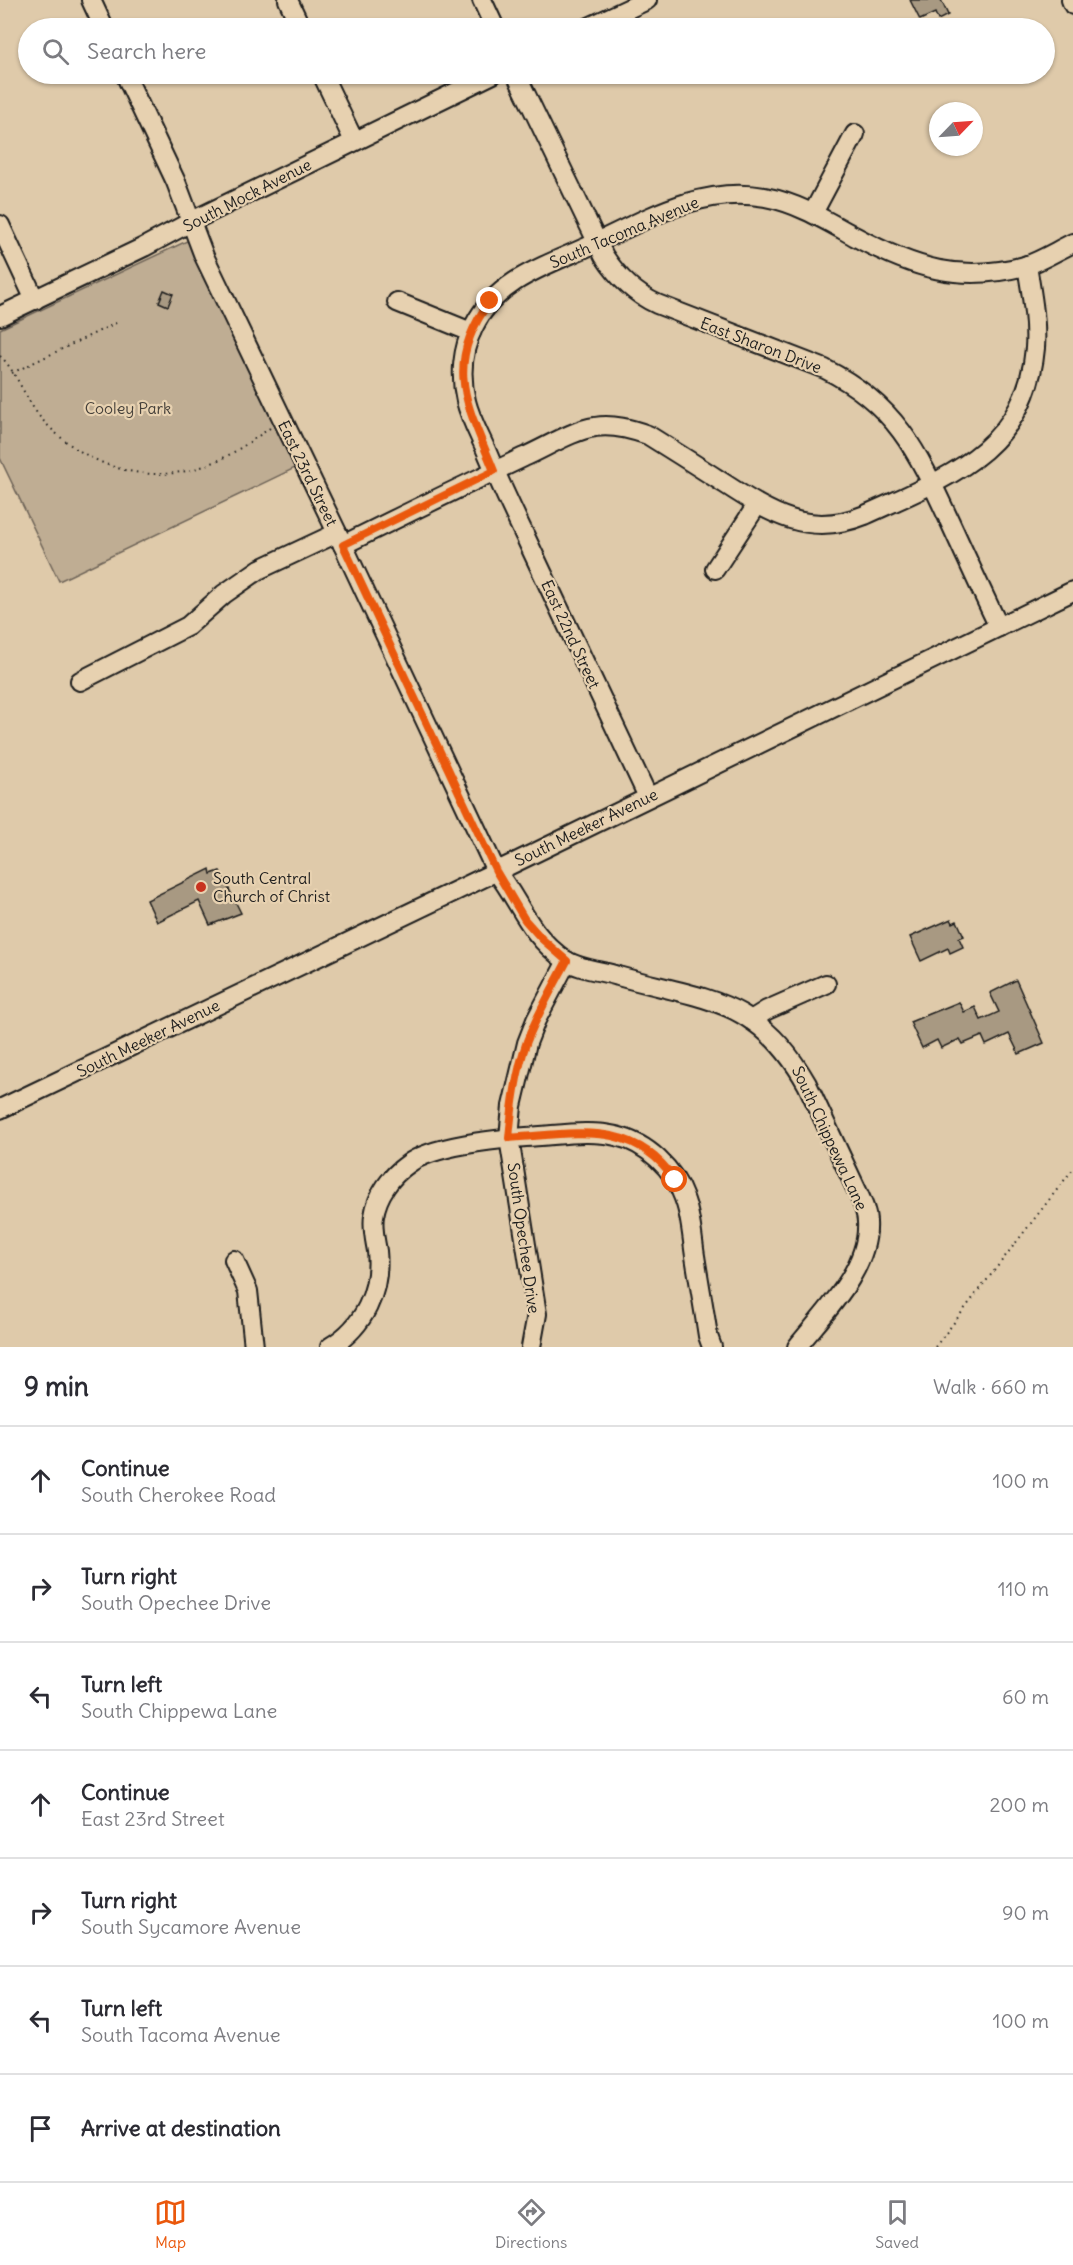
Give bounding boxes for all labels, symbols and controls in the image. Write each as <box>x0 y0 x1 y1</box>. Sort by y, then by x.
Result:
search box <box>18 18 1055 84</box>
icon: search <box>39 35 72 68</box>
text: Search here <box>87 37 206 65</box>
north arrow <box>929 102 983 156</box>
street label: South Mock Avenue <box>180 154 314 236</box>
street label: South Tacoma Avenue <box>547 192 701 272</box>
route end <box>476 287 502 313</box>
street label: East Sharon Drive <box>698 313 824 377</box>
park label: Cooley Park <box>85 398 171 418</box>
street label: East 23rd Street <box>274 417 342 530</box>
street label: East 22nd Street <box>537 577 605 692</box>
street label: South Meeker Avenue <box>511 784 661 870</box>
place label: South Central Church of Christ <box>213 868 331 906</box>
marker: South Central Church of Christ <box>194 880 208 894</box>
street label: South Meeker Avenue <box>73 995 223 1081</box>
street label: South Chippewa Lane <box>788 1063 872 1213</box>
street label: South Opechee Drive <box>504 1161 544 1315</box>
route start <box>661 1166 687 1192</box>
text: 9 min <box>24 1370 89 1403</box>
text: Walk · 660 m <box>933 1374 1049 1399</box>
text: Continue <box>81 1454 170 1482</box>
icon: ahead <box>24 1464 57 1497</box>
text: 100 m <box>992 1468 1049 1493</box>
text: South Cherokee Road <box>81 1482 276 1507</box>
text: Turn right <box>81 1562 177 1590</box>
icon: right <box>24 1572 57 1605</box>
text: 110 m <box>998 1576 1049 1601</box>
text: South Opechee Drive <box>81 1590 271 1615</box>
text: Turn left <box>81 1670 162 1698</box>
icon: left <box>24 1680 57 1713</box>
text: 60 m <box>1002 1684 1049 1709</box>
text: South Chippewa Lane <box>81 1698 277 1723</box>
text: Continue <box>81 1778 170 1806</box>
icon: ahead <box>24 1788 57 1821</box>
text: 200 m <box>989 1792 1049 1817</box>
text: East 23rd Street <box>81 1806 225 1831</box>
text: Turn right <box>81 1886 177 1914</box>
icon: right <box>24 1896 57 1929</box>
text: 90 m <box>1002 1900 1049 1925</box>
text: South Sycamore Avenue <box>81 1914 301 1939</box>
text: Turn left <box>81 1994 162 2022</box>
icon: left <box>24 2004 57 2037</box>
text: 100 m <box>992 2008 1049 2033</box>
text: South Tacoma Avenue <box>81 2022 281 2047</box>
icon: arrive <box>24 2112 57 2145</box>
text: Arrive at destination <box>81 2114 281 2142</box>
tab: Map <box>154 2196 187 2252</box>
tab: Directions <box>495 2196 567 2252</box>
tab: Saved <box>875 2196 919 2252</box>

